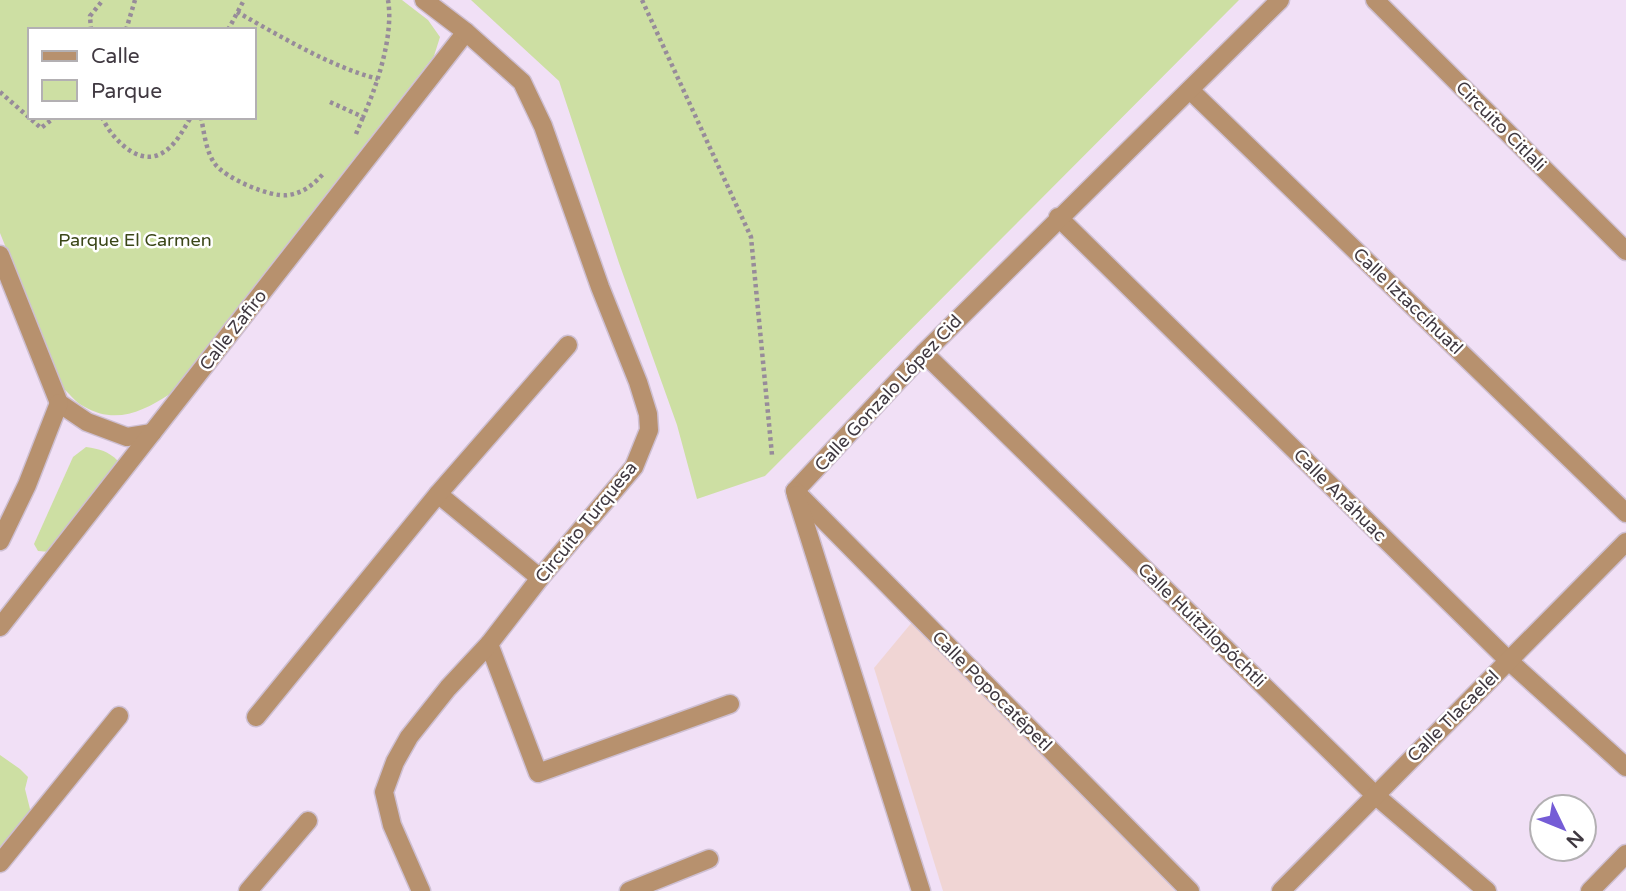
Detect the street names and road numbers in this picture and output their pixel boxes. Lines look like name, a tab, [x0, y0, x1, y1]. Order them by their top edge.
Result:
street label: Circuito Citlali	[1451, 76, 1551, 176]
street label: Calle Iztaccíhuatl	[1348, 243, 1468, 359]
street label: Calle Zafiro	[195, 285, 272, 375]
street label: Calle Gonzalo López Cid	[810, 310, 966, 476]
street label: Calle Anáhuac	[1289, 444, 1391, 546]
street label: Circuito Turquesa	[530, 457, 642, 587]
street label: Calle Huitzilopóchtli	[1133, 558, 1271, 692]
street label: Calle Popocatépetl	[927, 626, 1057, 756]
street label: Calle Tlacaelel	[1402, 665, 1504, 767]

